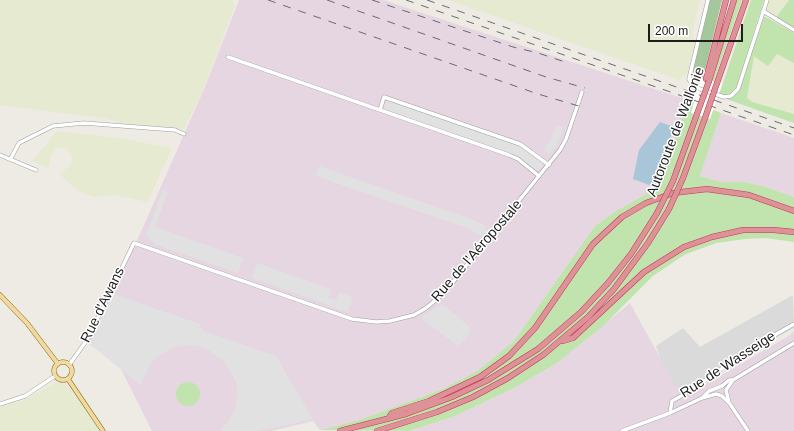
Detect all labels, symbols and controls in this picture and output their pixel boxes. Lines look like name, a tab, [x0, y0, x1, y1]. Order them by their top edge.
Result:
scale bar	[650, 16, 745, 42]
text: 200 m	[655, 24, 688, 38]
street label: Autoroute de Wallonie	[644, 65, 708, 199]
street label: Rue de l'Aéropostale	[428, 197, 526, 305]
street label: Rue d'Awans	[78, 265, 128, 345]
street label: Rue de Wasseige	[677, 328, 779, 402]

